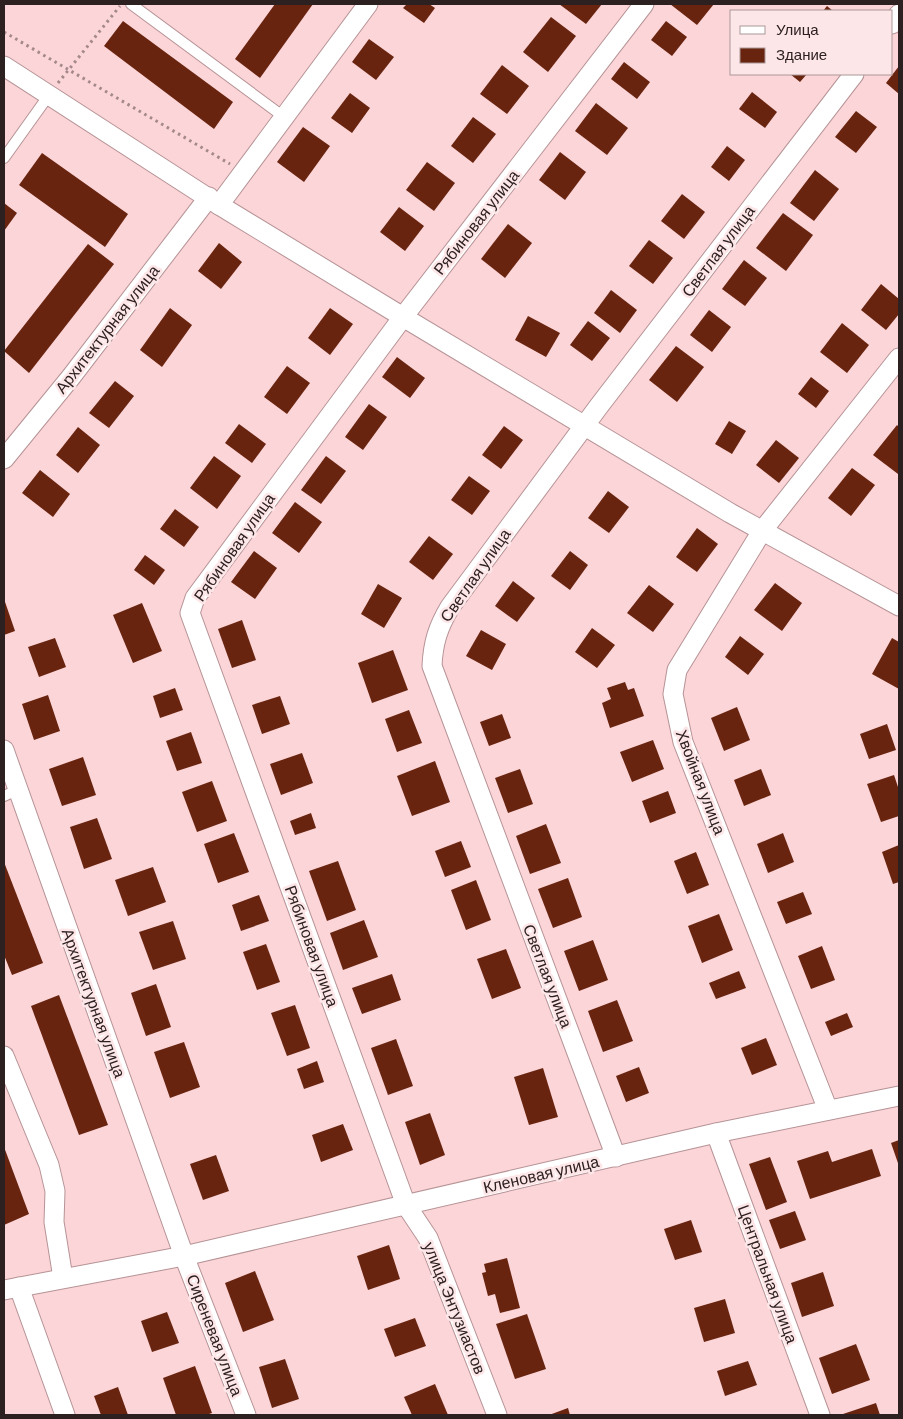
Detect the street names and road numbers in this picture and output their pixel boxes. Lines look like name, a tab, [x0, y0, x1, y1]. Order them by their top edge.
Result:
street label: Рябиновая улица	[429, 165, 522, 278]
street label: Светлая улица	[677, 201, 758, 300]
street label: Архитектурная улица	[51, 261, 163, 397]
street label: Рябиновая улица	[189, 489, 278, 604]
street label: Светлая улица	[435, 524, 514, 625]
street label: Хвойная улица	[673, 727, 730, 837]
street label: Рябиновая улица	[282, 883, 343, 1009]
street label: Светлая улица	[520, 921, 577, 1030]
street label: Архитектурная улица	[59, 926, 130, 1080]
street label: Кленовая улица	[481, 1151, 601, 1196]
street label: Центральная улица	[735, 1202, 802, 1346]
street label: улица Энтузиастов	[420, 1239, 491, 1377]
street label: Сиреневая улица	[183, 1271, 248, 1399]

